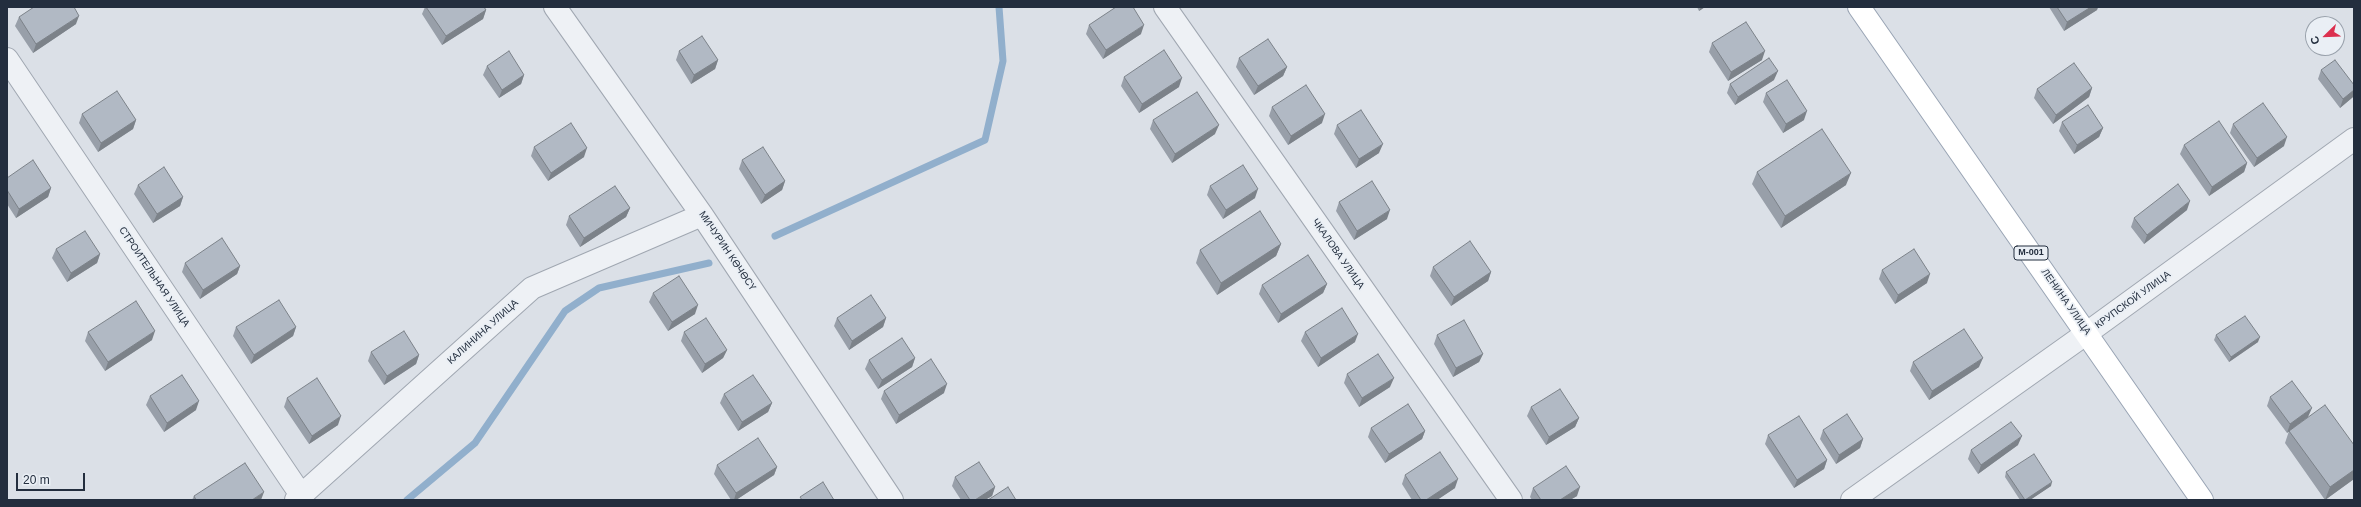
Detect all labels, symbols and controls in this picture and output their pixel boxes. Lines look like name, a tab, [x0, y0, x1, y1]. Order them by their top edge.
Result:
north arrow	[2305, 16, 2345, 56]
text: С	[2308, 34, 2322, 46]
street label: МИЧУРИН КӨЧӨСҮ	[696, 209, 758, 293]
street label: ЧКАЛОВА УЛИЦА	[1309, 216, 1367, 292]
street label: СТРОИТЕЛЬНАЯ УЛИЦА	[116, 225, 192, 329]
road number: М-001	[2014, 246, 2048, 260]
street label: ЛЕНИНА УЛИЦА	[2039, 267, 2093, 337]
street label: КРУПСКОЙ УЛИЦА	[2093, 269, 2173, 331]
street label: КАЛИНИНА УЛИЦА	[445, 297, 521, 367]
scale bar	[18, 465, 87, 491]
text: 20 m	[23, 473, 50, 487]

